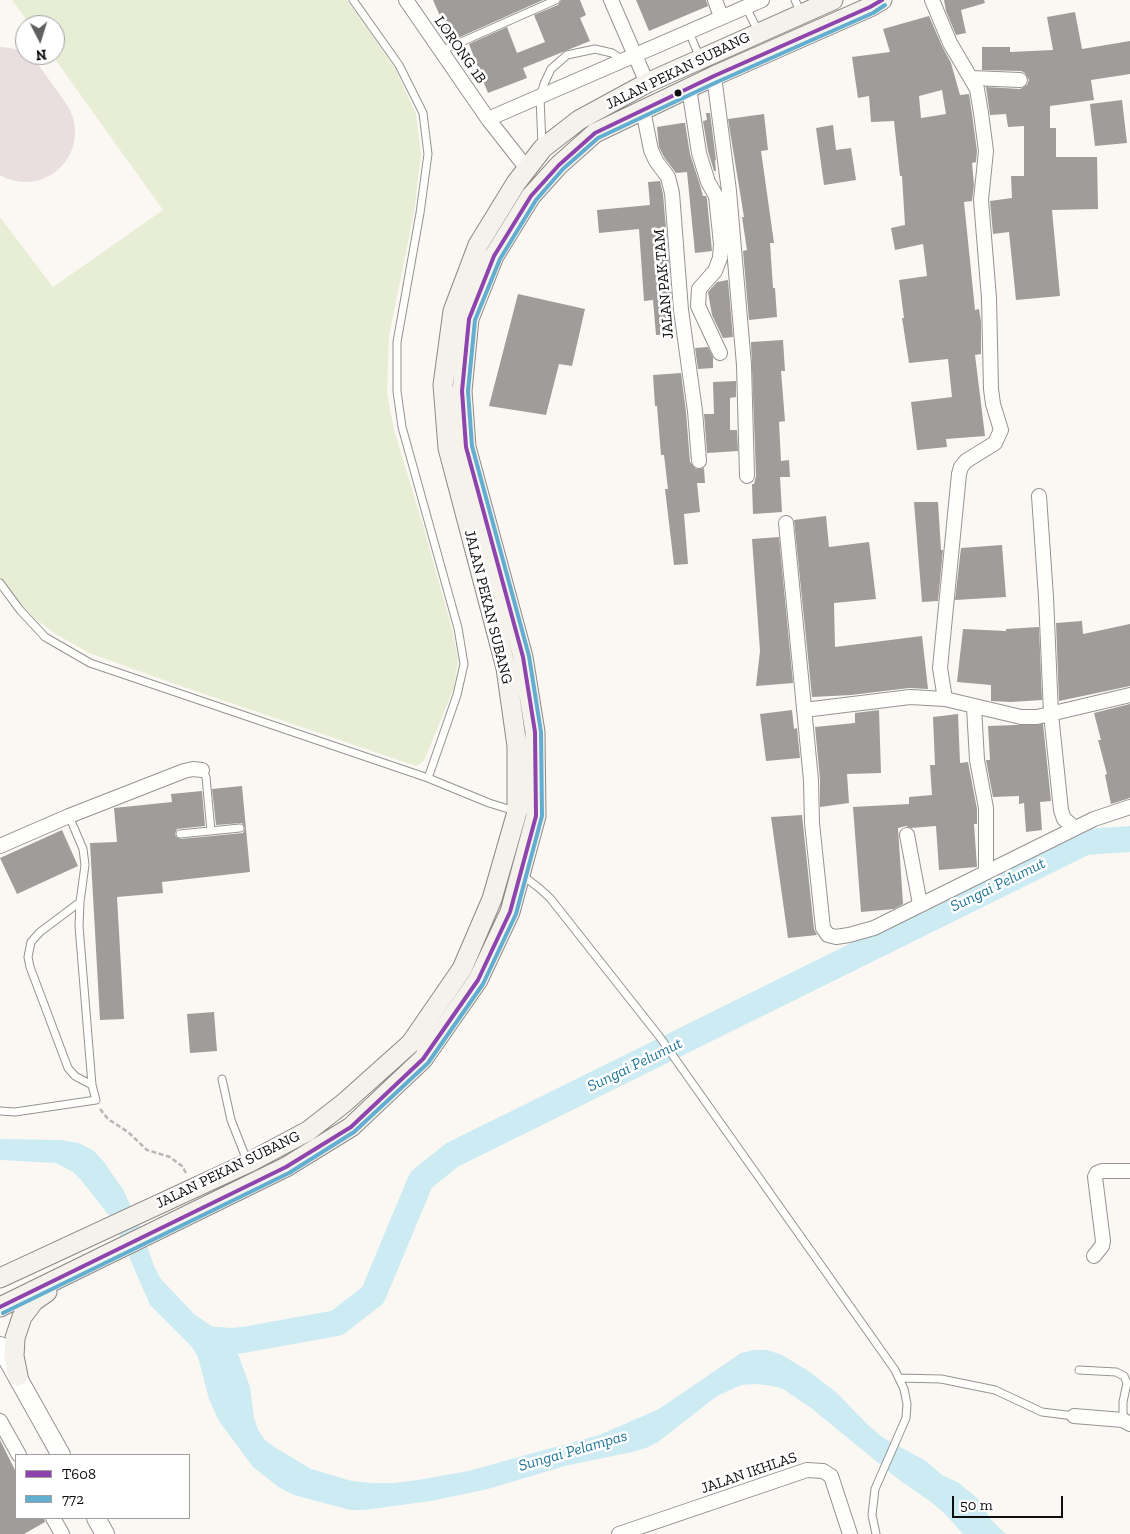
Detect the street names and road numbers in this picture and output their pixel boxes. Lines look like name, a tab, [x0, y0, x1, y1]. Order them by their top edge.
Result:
street label: LORONG 1B	[430, 13, 490, 87]
street label: JALAN PEKAN SUBANG	[603, 28, 753, 114]
street label: JALAN PAK TAM	[650, 228, 678, 340]
street label: JALAN PEKAN SUBANG	[460, 528, 516, 686]
street label: JALAN PEKAN SUBANG	[153, 1127, 303, 1213]
street label: JALAN IKHLAS	[699, 1448, 799, 1498]

